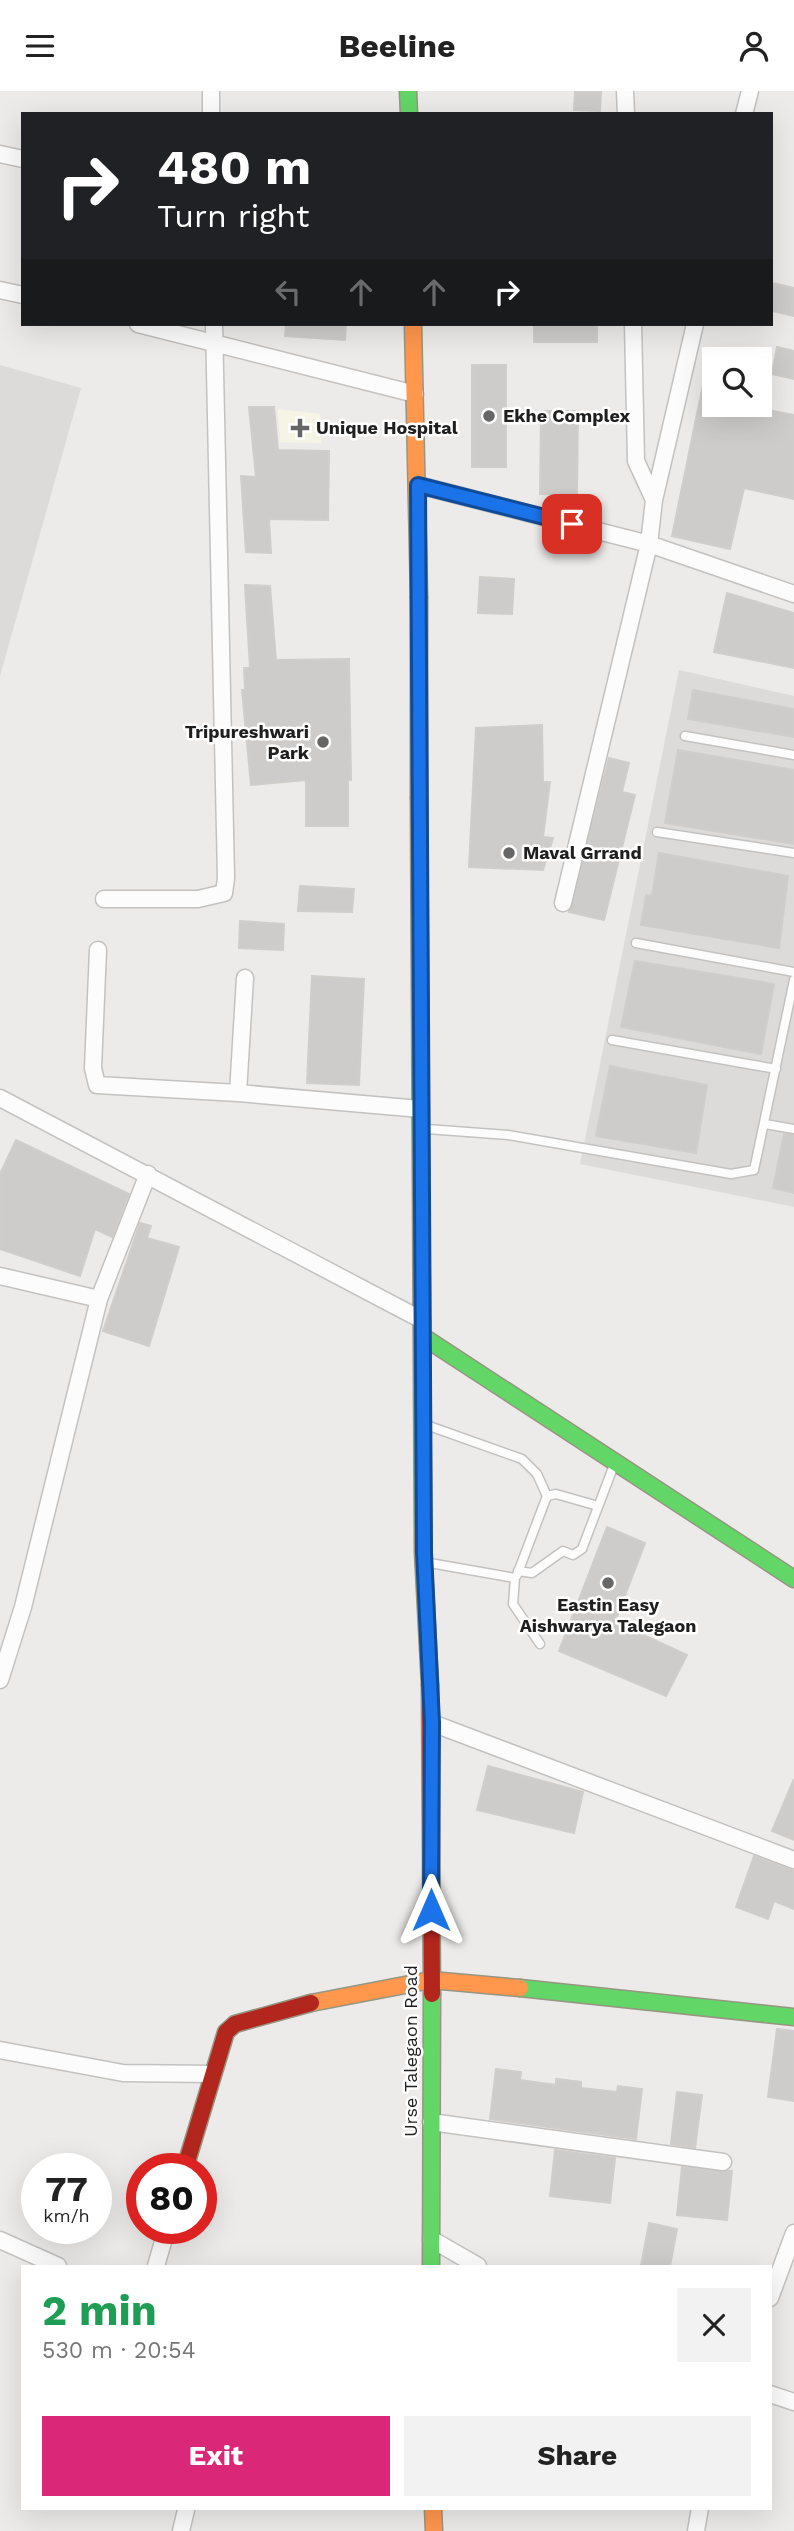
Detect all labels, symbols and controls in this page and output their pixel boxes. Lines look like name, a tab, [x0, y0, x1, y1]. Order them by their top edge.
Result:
icon: menu	[21, 27, 59, 65]
text: Beeline	[338, 27, 456, 65]
icon: person	[735, 27, 773, 65]
text: 480 m	[157, 138, 311, 196]
icon: right	[42, 140, 133, 231]
text: Turn right	[157, 197, 309, 235]
icon: left	[269, 273, 307, 311]
icon: ahead	[342, 273, 380, 311]
icon: ahead	[415, 273, 453, 311]
icon: right	[488, 273, 526, 311]
map controls	[702, 347, 772, 417]
button: search	[702, 347, 772, 417]
place label: Ekhe Complex	[503, 405, 630, 426]
marker: Ekhe Complex	[481, 408, 497, 424]
place label: Unique Hospital	[316, 417, 458, 438]
marker: Unique Hospital	[290, 418, 310, 438]
pin	[542, 494, 602, 554]
icon: arrive	[553, 505, 591, 543]
place label: Tripureshwari Park	[185, 721, 310, 763]
marker: Tripureshwari Park	[315, 734, 331, 750]
place label: Maval Grrand	[523, 842, 642, 863]
marker: Maval Grrand	[501, 845, 517, 861]
marker: Eastin Easy Aishwarya Talegaon	[600, 1575, 616, 1591]
place label: Eastin Easy Aishwarya Talegaon	[520, 1594, 696, 1636]
position arrow	[394, 1873, 468, 1947]
street label: Urse Talegaon Road	[400, 1965, 421, 2137]
speed limit sign: 80	[126, 2153, 217, 2244]
text: 77	[45, 2168, 88, 2210]
text: km/h	[43, 2205, 90, 2226]
text: 2 min	[42, 2286, 157, 2335]
button: close	[677, 2288, 751, 2362]
text: 530 m · 20:54	[42, 2337, 196, 2364]
button: Exit	[42, 2416, 390, 2496]
button: Share	[404, 2416, 751, 2496]

